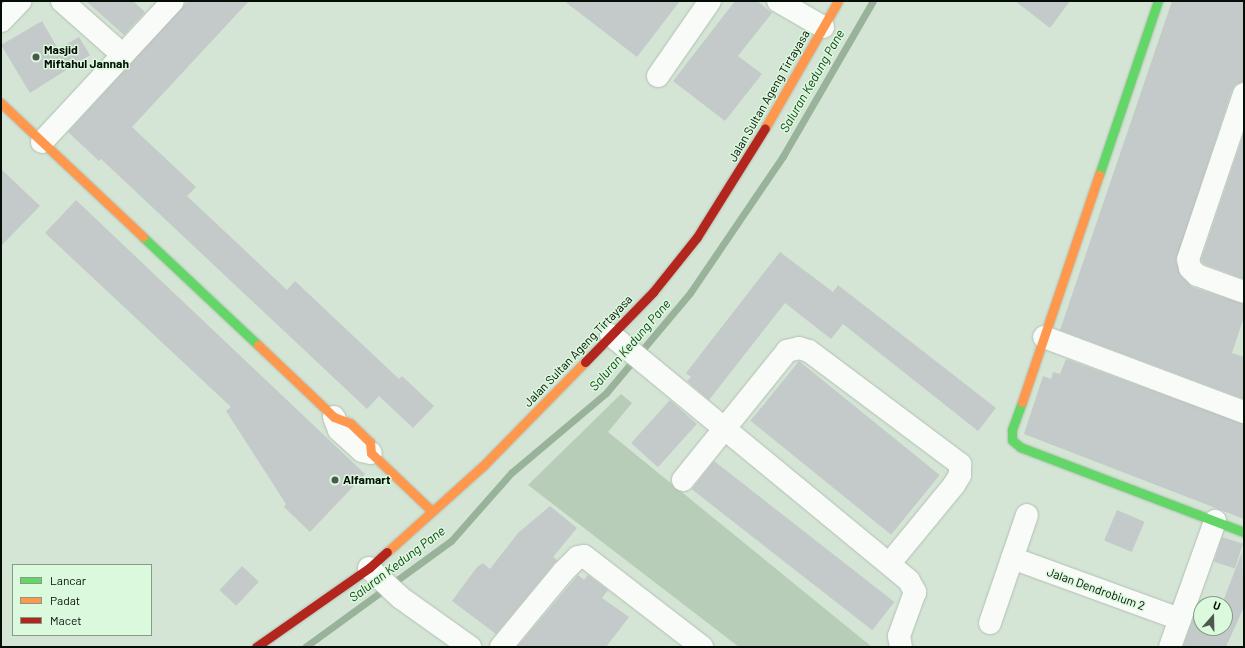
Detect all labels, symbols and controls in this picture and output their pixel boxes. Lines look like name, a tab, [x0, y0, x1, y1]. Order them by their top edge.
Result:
water label: Saluran Kedung Pane	[776, 27, 848, 135]
street label: Jalan Sultan Ageng Tirtayasa	[725, 28, 813, 164]
place label: Masjid Miftahul Jannah	[44, 43, 129, 71]
marker: Masjid Miftahul Jannah	[31, 52, 41, 62]
street label: Jalan Sultan Ageng Tirtayasa	[521, 292, 635, 410]
water label: Saluran Kedung Pane	[586, 296, 674, 394]
place label: Alfamart	[343, 473, 390, 487]
marker: Alfamart	[330, 475, 340, 485]
water label: Saluran Kedung Pane	[346, 523, 448, 605]
legend	[12, 564, 152, 636]
street label: Jalan Dendrobium 2	[1045, 565, 1147, 613]
text: Lancar	[50, 573, 86, 587]
text: Padat	[50, 593, 80, 607]
north arrow	[1193, 596, 1233, 636]
text: U	[1211, 598, 1222, 612]
text: Macet	[50, 613, 82, 627]

